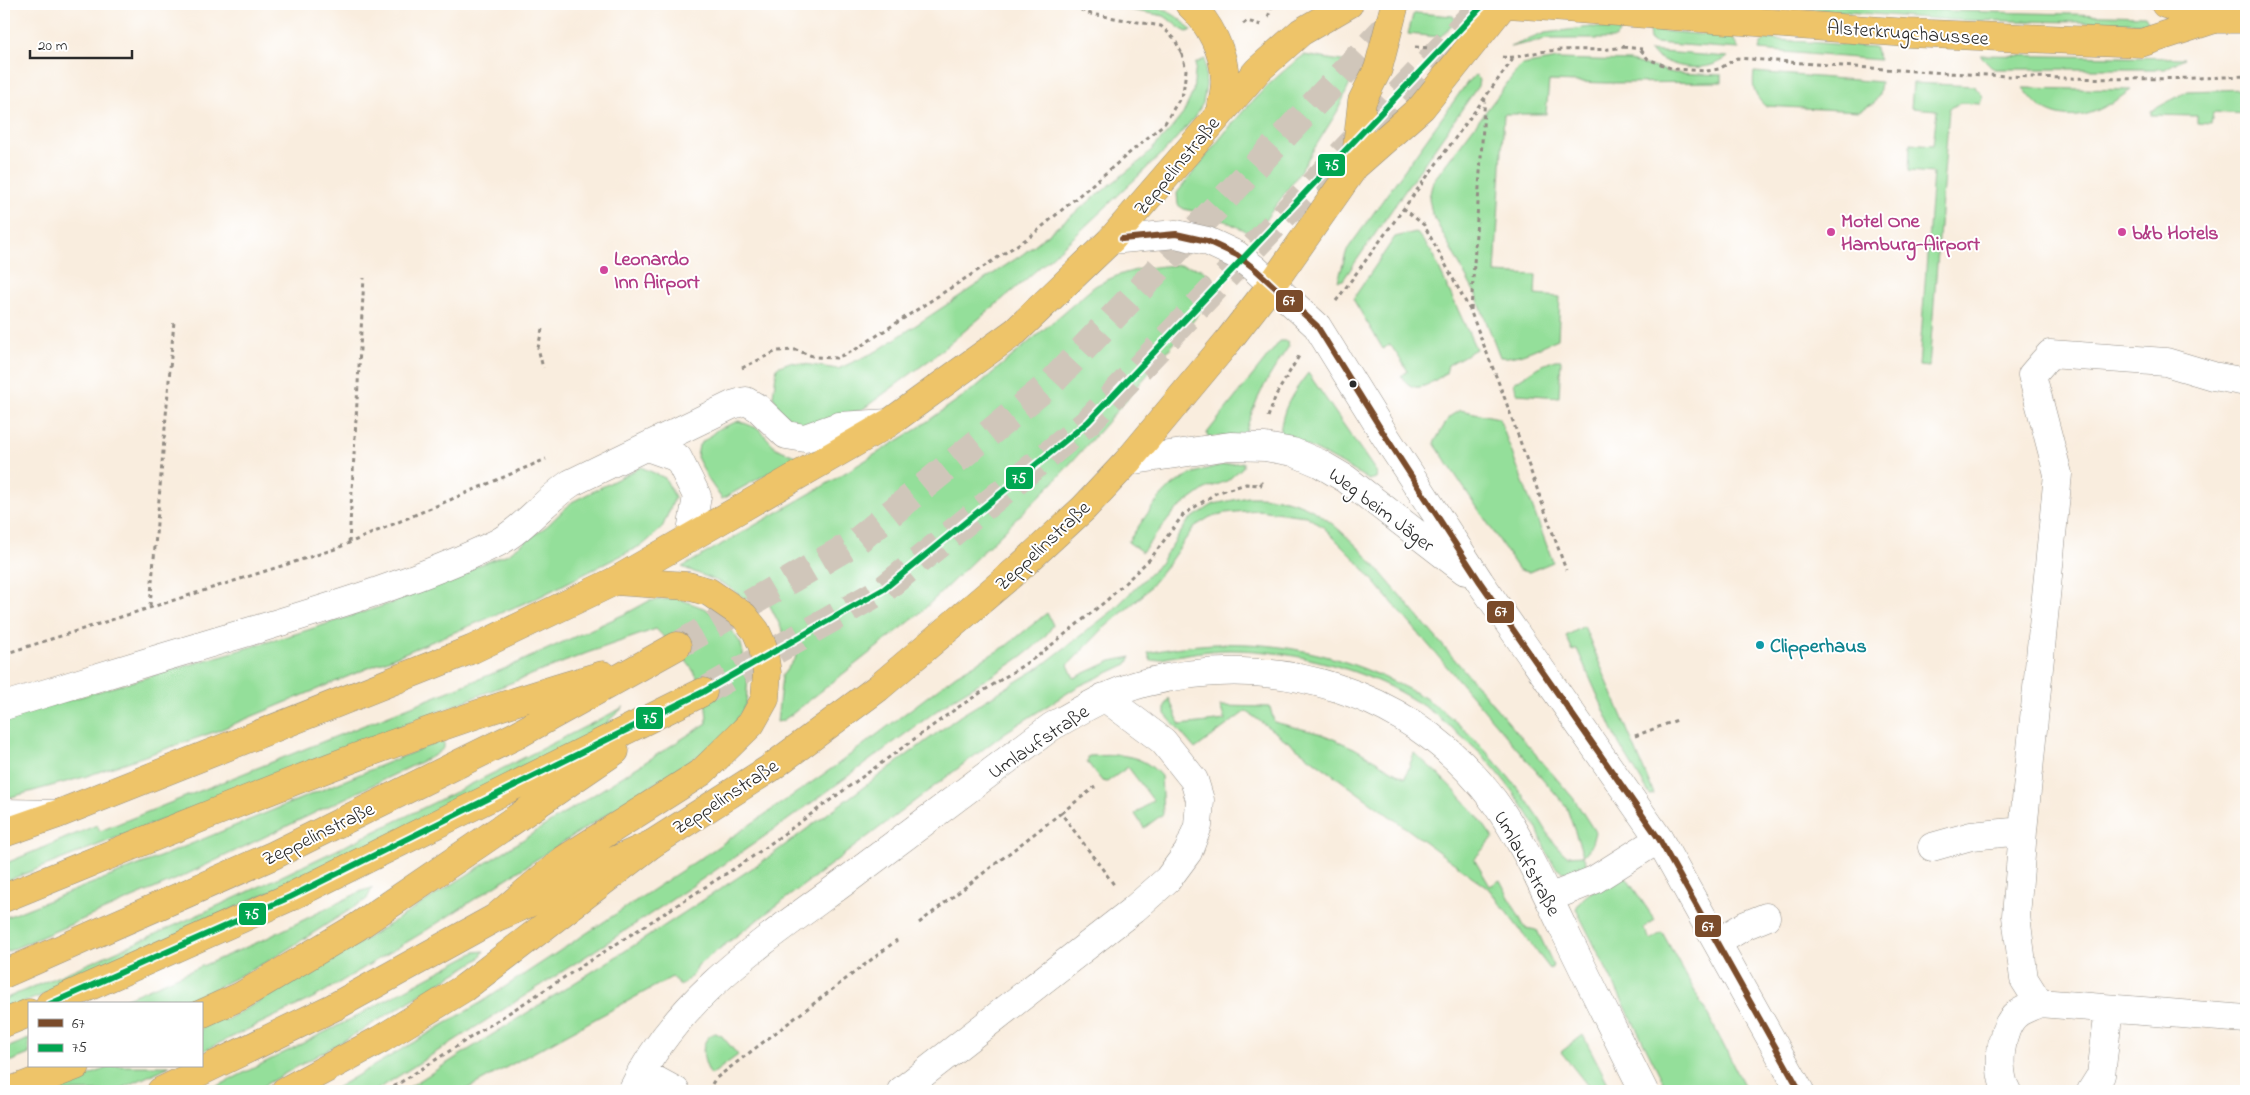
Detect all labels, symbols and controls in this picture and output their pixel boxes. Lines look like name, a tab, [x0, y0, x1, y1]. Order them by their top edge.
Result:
street label: Alsterkrugchaussee	[1826, 14, 1990, 56]
scale bar	[30, 28, 132, 60]
text: 20 m	[38, 35, 68, 57]
street label: Zeppelinstraße	[1128, 111, 1228, 222]
line badge: 75	[1317, 153, 1346, 177]
text: 75	[1325, 156, 1339, 177]
place label: Motel One Hamburg-Airport	[1841, 208, 1980, 261]
place label: b&b Hotels	[2132, 220, 2219, 249]
marker: Motel One Hamburg-Airport	[1825, 226, 1837, 238]
marker: b&b Hotels	[2116, 226, 2128, 238]
place label: Leonardo Inn Airport	[614, 246, 700, 298]
marker: Leonardo Inn Airport	[598, 264, 610, 276]
line badge: 67	[1275, 289, 1304, 313]
text: 67	[1282, 291, 1295, 312]
unlabelled marker	[1348, 379, 1358, 389]
street label: Weg beim Jäger	[1321, 461, 1440, 562]
line badge: 75	[1005, 466, 1034, 490]
text: 75	[1012, 469, 1026, 490]
street label: Zeppelinstraße	[990, 495, 1098, 599]
line badge: 67	[1486, 600, 1515, 624]
text: 67	[1494, 602, 1507, 623]
place label: Clipperhaus	[1770, 633, 1867, 662]
marker: Clipperhaus	[1754, 639, 1766, 651]
street label: Umlaufstraße	[983, 699, 1096, 788]
line badge: 75	[635, 706, 664, 730]
text: 75	[643, 709, 657, 730]
street label: Zeppelinstraße	[668, 753, 785, 843]
street label: Zeppelinstraße	[258, 796, 380, 875]
street label: Umlaufstraße	[1485, 806, 1567, 922]
line badge: 75	[238, 902, 267, 926]
text: 75	[245, 905, 259, 926]
line badge: 67	[1694, 914, 1722, 938]
text: 67	[1701, 917, 1714, 938]
legend	[28, 1002, 202, 1068]
text: 67	[72, 1013, 85, 1035]
text: 75	[72, 1037, 87, 1059]

